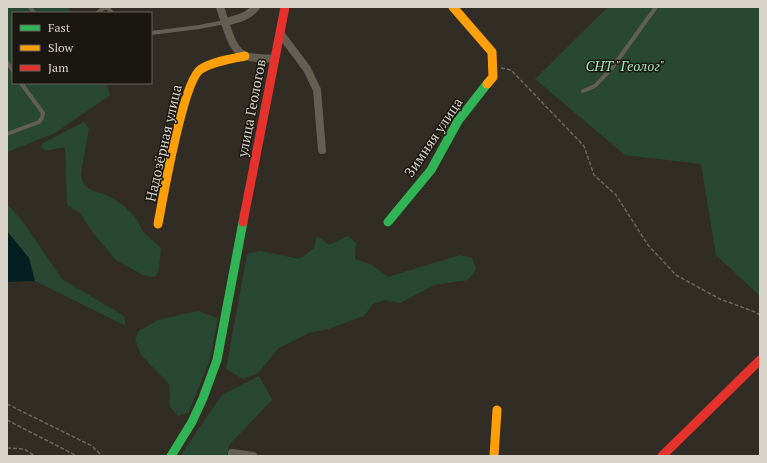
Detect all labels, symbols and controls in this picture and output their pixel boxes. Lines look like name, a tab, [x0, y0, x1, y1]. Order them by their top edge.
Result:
legend	[12, 12, 152, 84]
text: Fast	[48, 20, 71, 35]
text: Slow	[48, 40, 74, 55]
park label: СНТ "Геолог"	[585, 56, 665, 75]
street label: улица Геологов	[232, 57, 270, 160]
text: Jam	[48, 60, 69, 75]
street label: Надозёрная улица	[140, 83, 186, 203]
street label: Зимняя улица	[399, 94, 467, 180]

